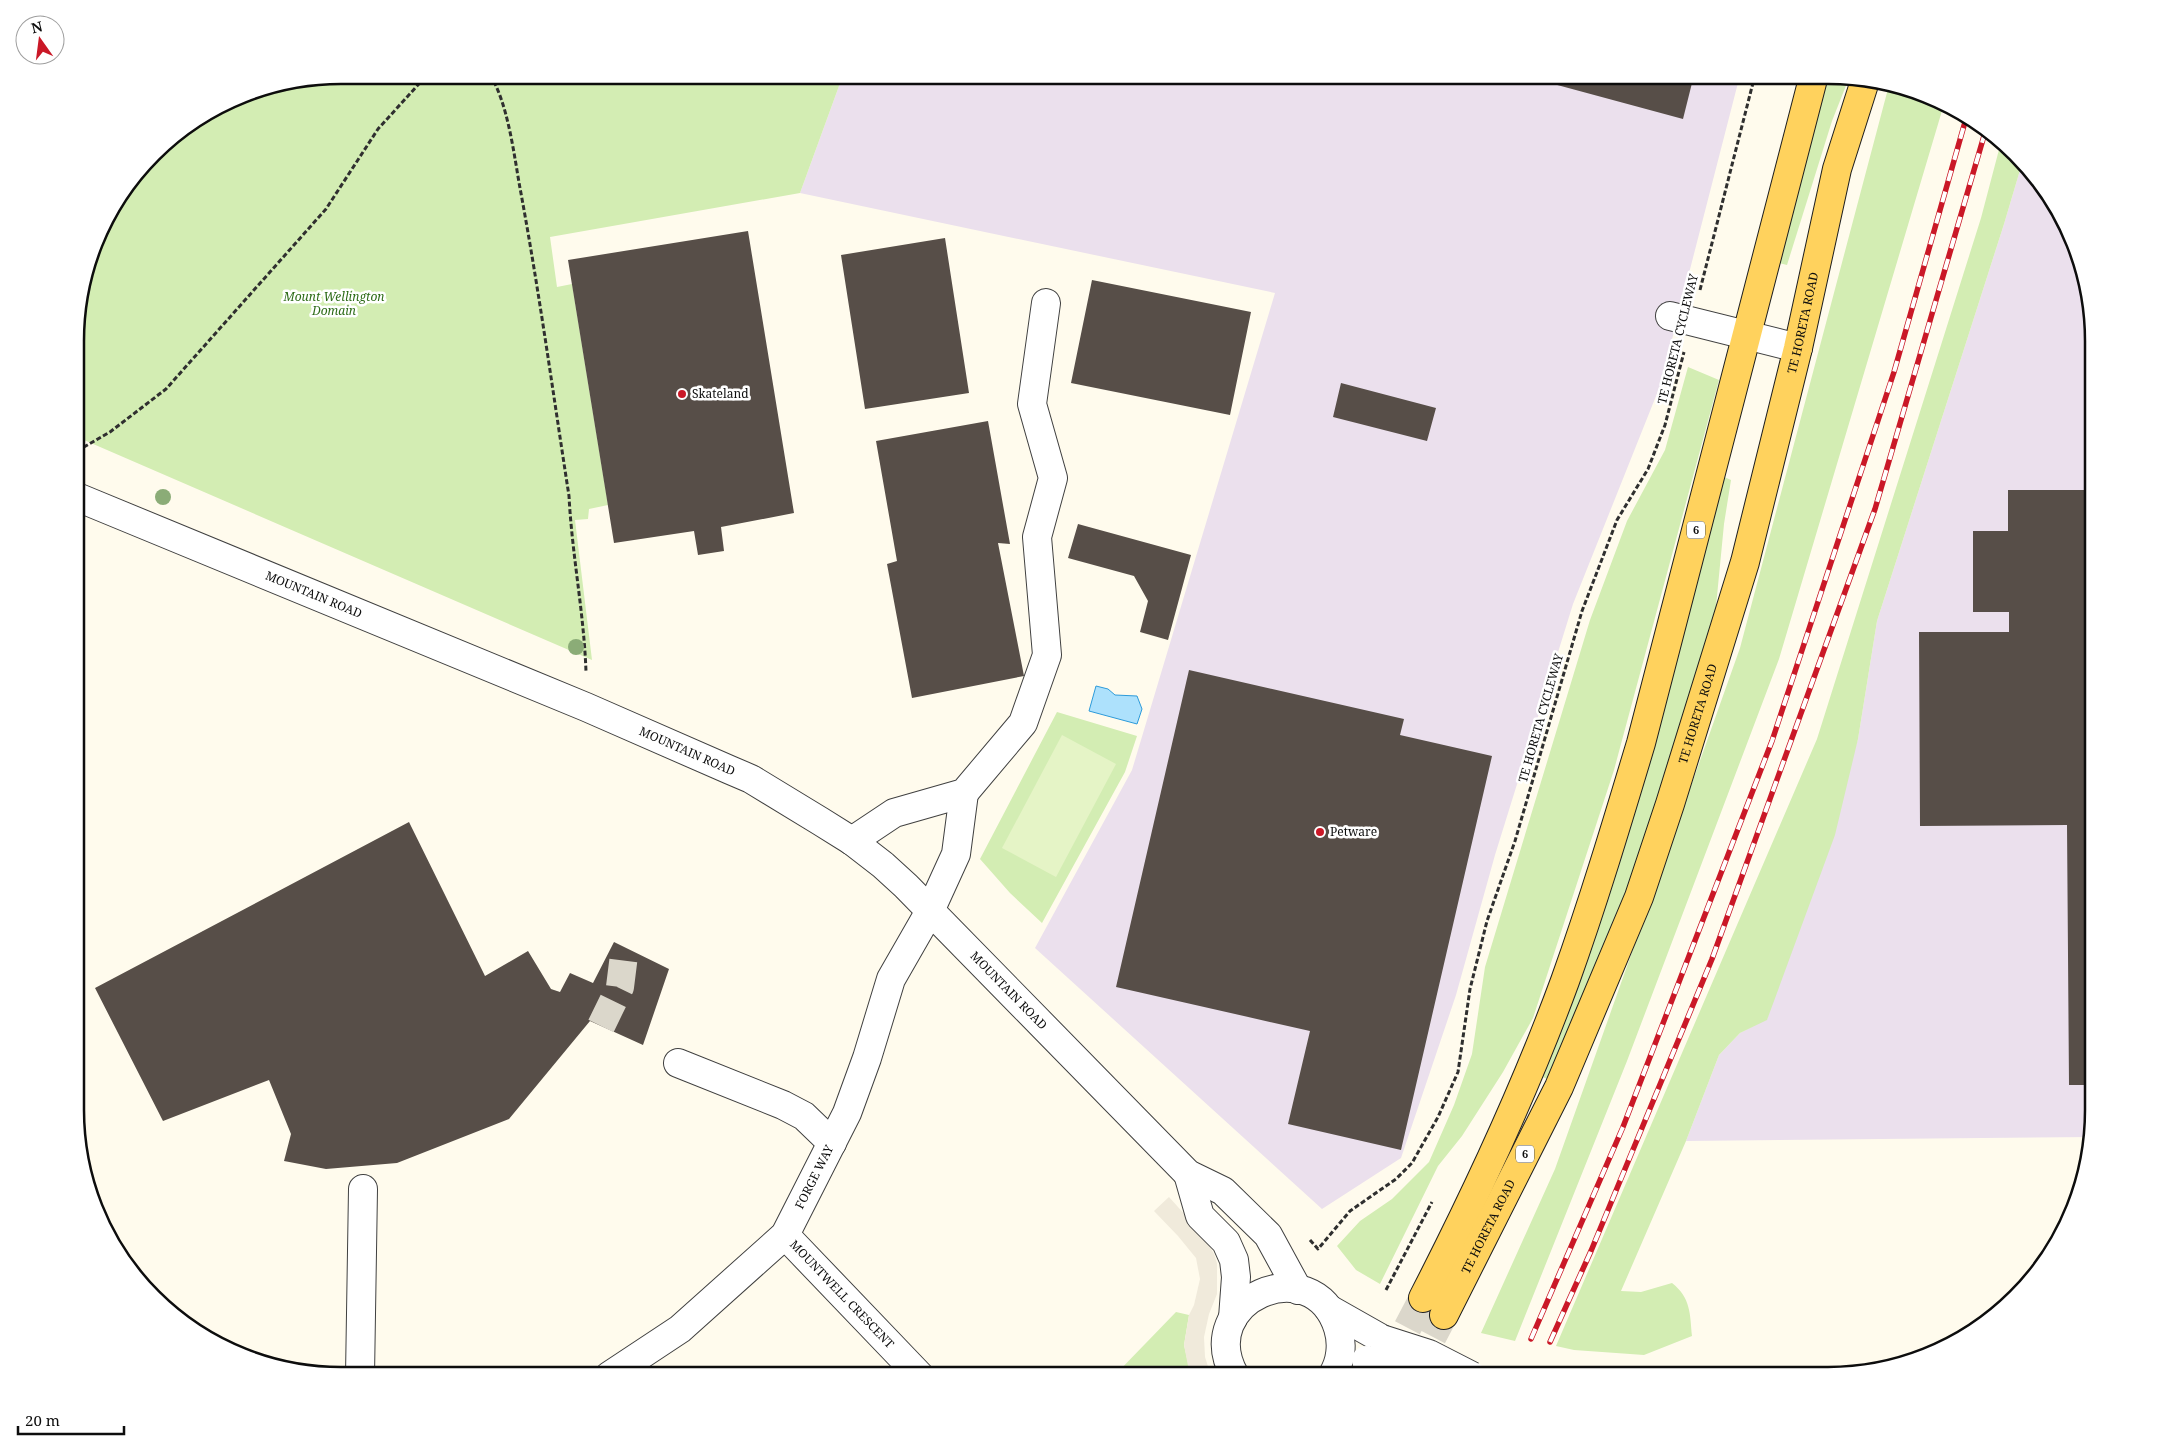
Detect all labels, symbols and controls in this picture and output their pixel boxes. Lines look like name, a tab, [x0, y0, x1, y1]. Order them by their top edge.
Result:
north arrow	[15, 15, 65, 65]
text: N	[29, 16, 44, 37]
street label: TE HORETA ROAD	[1783, 270, 1822, 375]
street label: TE HORETA CYCLEWAY	[1653, 272, 1702, 406]
park label: Mount Wellington Domain	[282, 288, 385, 319]
place label: Skateland	[692, 385, 749, 402]
marker: Skateland	[676, 388, 688, 400]
road number: 6	[1687, 522, 1705, 538]
street label: MOUNTAIN ROAD	[263, 567, 365, 622]
street label: TE HORETA CYCLEWAY	[1514, 651, 1567, 784]
street label: TE HORETA ROAD	[1674, 661, 1721, 766]
street label: MOUNTAIN ROAD	[637, 722, 738, 779]
place label: Petware	[1330, 823, 1377, 840]
marker: Petware	[1314, 826, 1326, 838]
street label: MOUNTAIN ROAD	[967, 947, 1051, 1033]
street label: FORGE WAY	[791, 1142, 838, 1212]
road number: 6	[1516, 1146, 1534, 1162]
street label: TE HORETA ROAD	[1457, 1176, 1519, 1276]
street label: MOUNTWELL CRESCENT	[786, 1236, 898, 1352]
scale bar	[18, 1404, 124, 1436]
text: 20 m	[25, 1410, 60, 1430]

